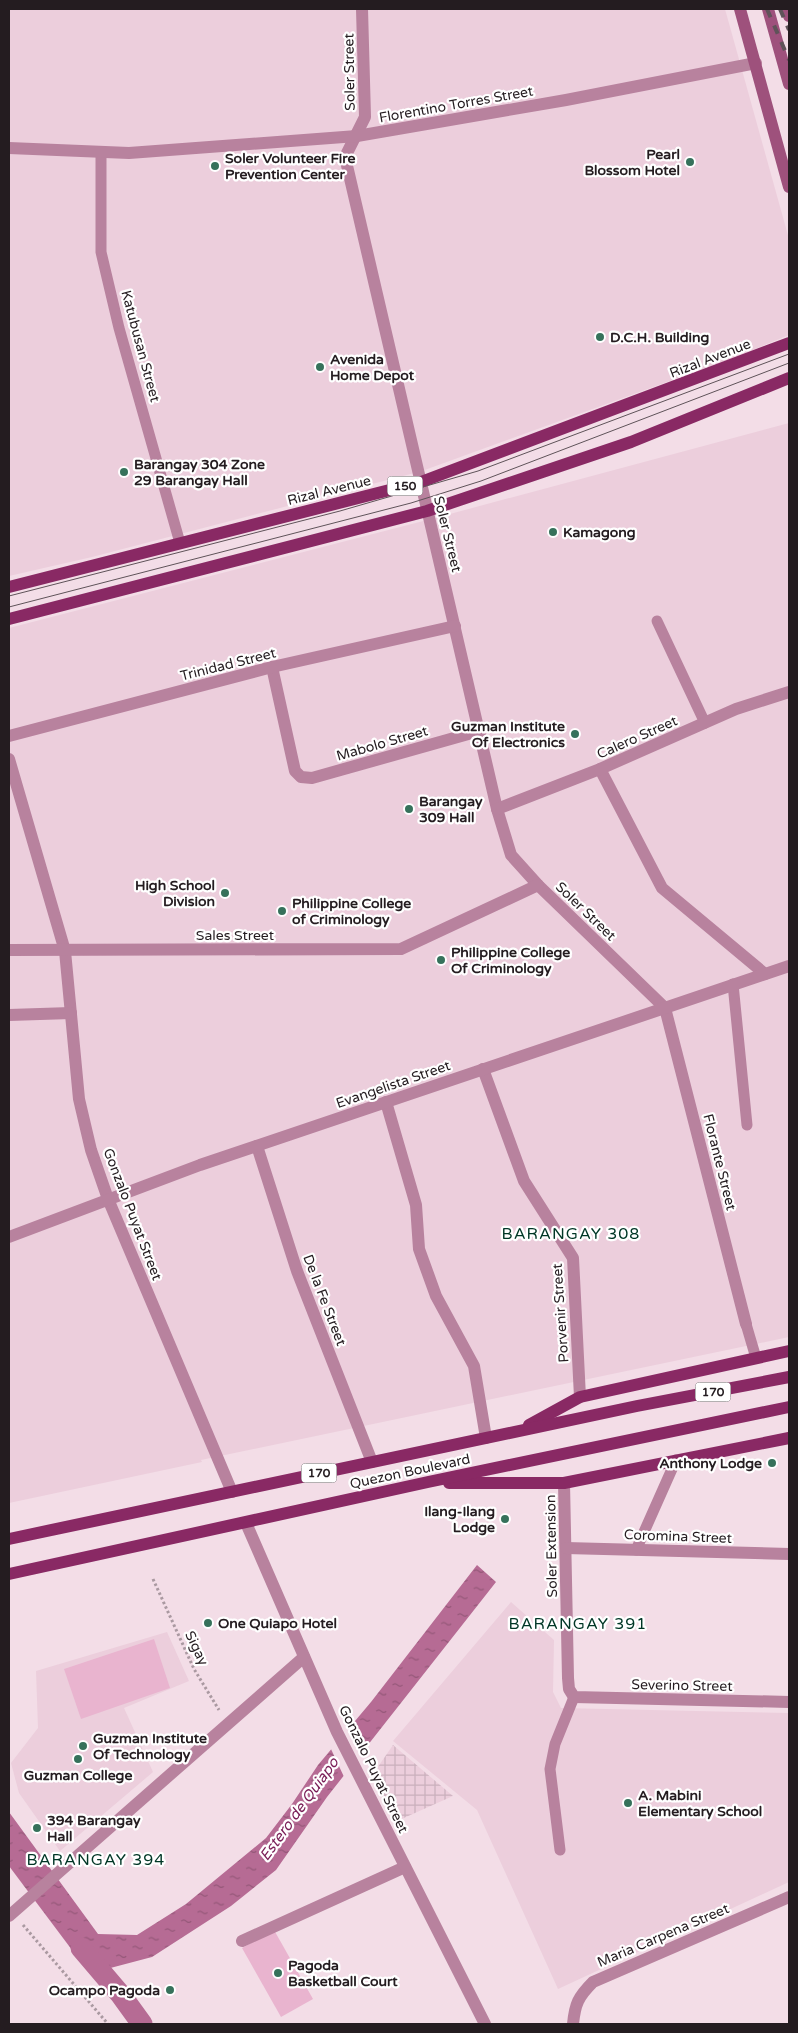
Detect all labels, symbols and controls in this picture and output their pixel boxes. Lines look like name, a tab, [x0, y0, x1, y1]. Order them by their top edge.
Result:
street label: Soler Street	[340, 32, 359, 111]
street label: Florentino Torres Street	[378, 82, 535, 126]
place label: Pearl Blossom Hotel	[584, 146, 680, 179]
place label: Soler Volunteer Fire Prevention Center	[225, 150, 355, 183]
marker: Pearl Blossom Hotel	[684, 156, 696, 168]
marker: Soler Volunteer Fire Prevention Center	[209, 160, 221, 172]
street label: Katubusan Street	[117, 288, 164, 405]
place label: D.C.H. Building	[610, 329, 710, 346]
marker: D.C.H. Building	[594, 331, 606, 343]
street label: Rizal Avenue	[667, 335, 753, 382]
place label: Avenida Home Depot	[330, 351, 415, 384]
marker: Avenida Home Depot	[314, 361, 326, 373]
place label: Barangay 304 Zone 29 Barangay Hall	[134, 456, 265, 489]
marker: Barangay 304 Zone 29 Barangay Hall	[118, 466, 130, 478]
street label: Rizal Avenue	[286, 472, 373, 509]
road number: 150	[388, 476, 422, 496]
street label: Soler Street	[430, 494, 465, 574]
place label: Kamagong	[563, 524, 636, 541]
marker: Kamagong	[547, 526, 559, 538]
street label: Trinidad Street	[179, 644, 278, 685]
street label: Calero Street	[594, 712, 681, 763]
place label: Guzman Institute Of Electronics	[451, 718, 565, 751]
street label: Mabolo Street	[334, 722, 430, 765]
marker: Guzman Institute Of Electronics	[569, 728, 581, 740]
place label: Barangay 309 Hall	[419, 793, 483, 826]
marker: Barangay 309 Hall	[403, 803, 415, 815]
place label: High School Division	[135, 877, 215, 910]
street label: Soler Street	[552, 878, 620, 945]
marker: High School Division	[219, 887, 231, 899]
place label: Philippine College of Criminology	[292, 895, 411, 928]
marker: Philippine College of Criminology	[276, 905, 288, 917]
street label: Sales Street	[196, 927, 275, 944]
place label: Philippine College Of Criminology	[451, 944, 570, 977]
marker: Philippine College Of Criminology	[435, 954, 447, 966]
street label: Evangelista Street	[334, 1057, 453, 1112]
street label: Florante Street	[699, 1112, 740, 1213]
street label: Gonzalo Puyat Street	[99, 1146, 166, 1283]
district label: BARANGAY 308	[502, 1224, 640, 1244]
street label: De la Fe Street	[299, 1252, 350, 1349]
street label: Porvenir Street	[549, 1262, 572, 1363]
road number: 170	[696, 1382, 730, 1401]
street label: Quezon Boulevard	[348, 1450, 472, 1493]
place label: Anthony Lodge	[659, 1455, 762, 1472]
marker: Anthony Lodge	[766, 1457, 778, 1469]
road number: 170	[302, 1464, 336, 1482]
street label: Soler Extension	[542, 1494, 561, 1598]
place label: Ilang-Ilang Lodge	[424, 1503, 495, 1536]
marker: Ilang-Ilang Lodge	[499, 1513, 511, 1525]
street label: Coromina Street	[624, 1526, 733, 1547]
district label: BARANGAY 391	[509, 1614, 647, 1634]
place label: One Quiapo Hotel	[218, 1615, 337, 1632]
marker: One Quiapo Hotel	[202, 1617, 214, 1629]
street label: Sigay	[181, 1628, 212, 1669]
street label: Severino Street	[631, 1676, 733, 1695]
street label: Gonzalo Puyat Street	[335, 1703, 412, 1836]
place label: Guzman Institute Of Technology	[93, 1730, 207, 1763]
marker: Guzman Institute Of Technology	[77, 1740, 89, 1752]
marker: Guzman College	[72, 1753, 84, 1765]
water label: Estero de Quiapo	[256, 1753, 343, 1864]
place label: Guzman College	[24, 1767, 132, 1784]
place label: A. Mabini Elementary School	[638, 1787, 762, 1820]
marker: A. Mabini Elementary School	[622, 1797, 634, 1809]
place label: 394 Barangay Hall	[47, 1812, 141, 1845]
marker: 394 Barangay Hall	[31, 1822, 43, 1834]
district label: BARANGAY 394	[27, 1850, 165, 1870]
street label: Maria Carpena Street	[595, 1900, 732, 1971]
place label: Pagoda Basketball Court	[288, 1957, 398, 1990]
marker: Pagoda Basketball Court	[272, 1967, 284, 1979]
place label: Ocampo Pagoda	[49, 1982, 160, 1999]
marker: Ocampo Pagoda	[164, 1984, 176, 1996]

